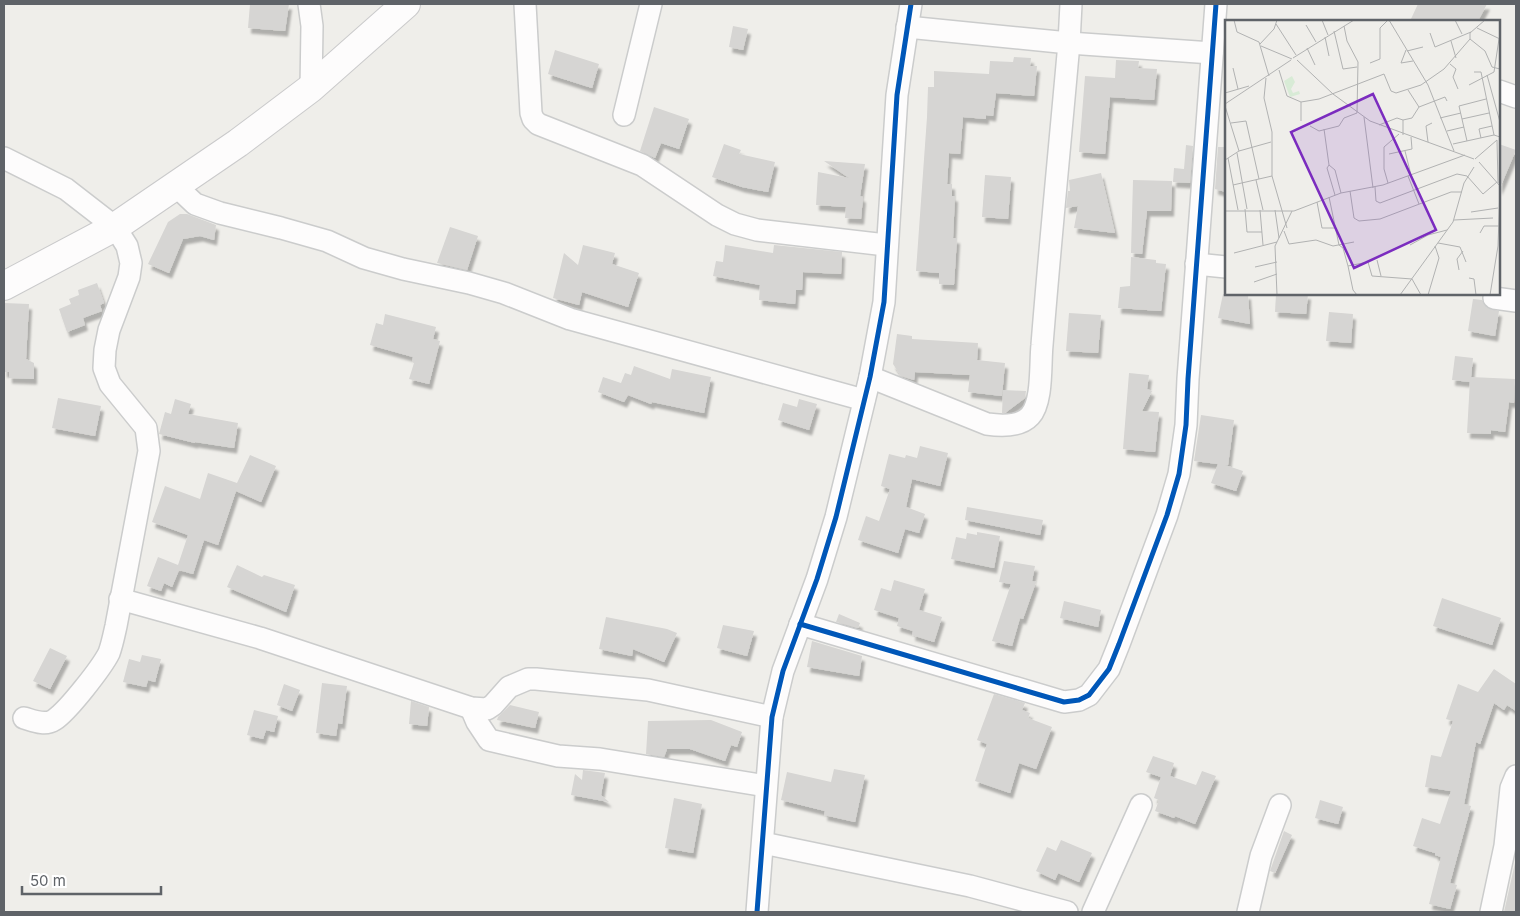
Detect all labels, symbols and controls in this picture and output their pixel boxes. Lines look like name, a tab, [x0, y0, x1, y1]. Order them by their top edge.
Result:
inset map	[1225, 20, 1500, 295]
scale bar	[22, 864, 161, 896]
text: 50 m	[30, 871, 66, 890]

